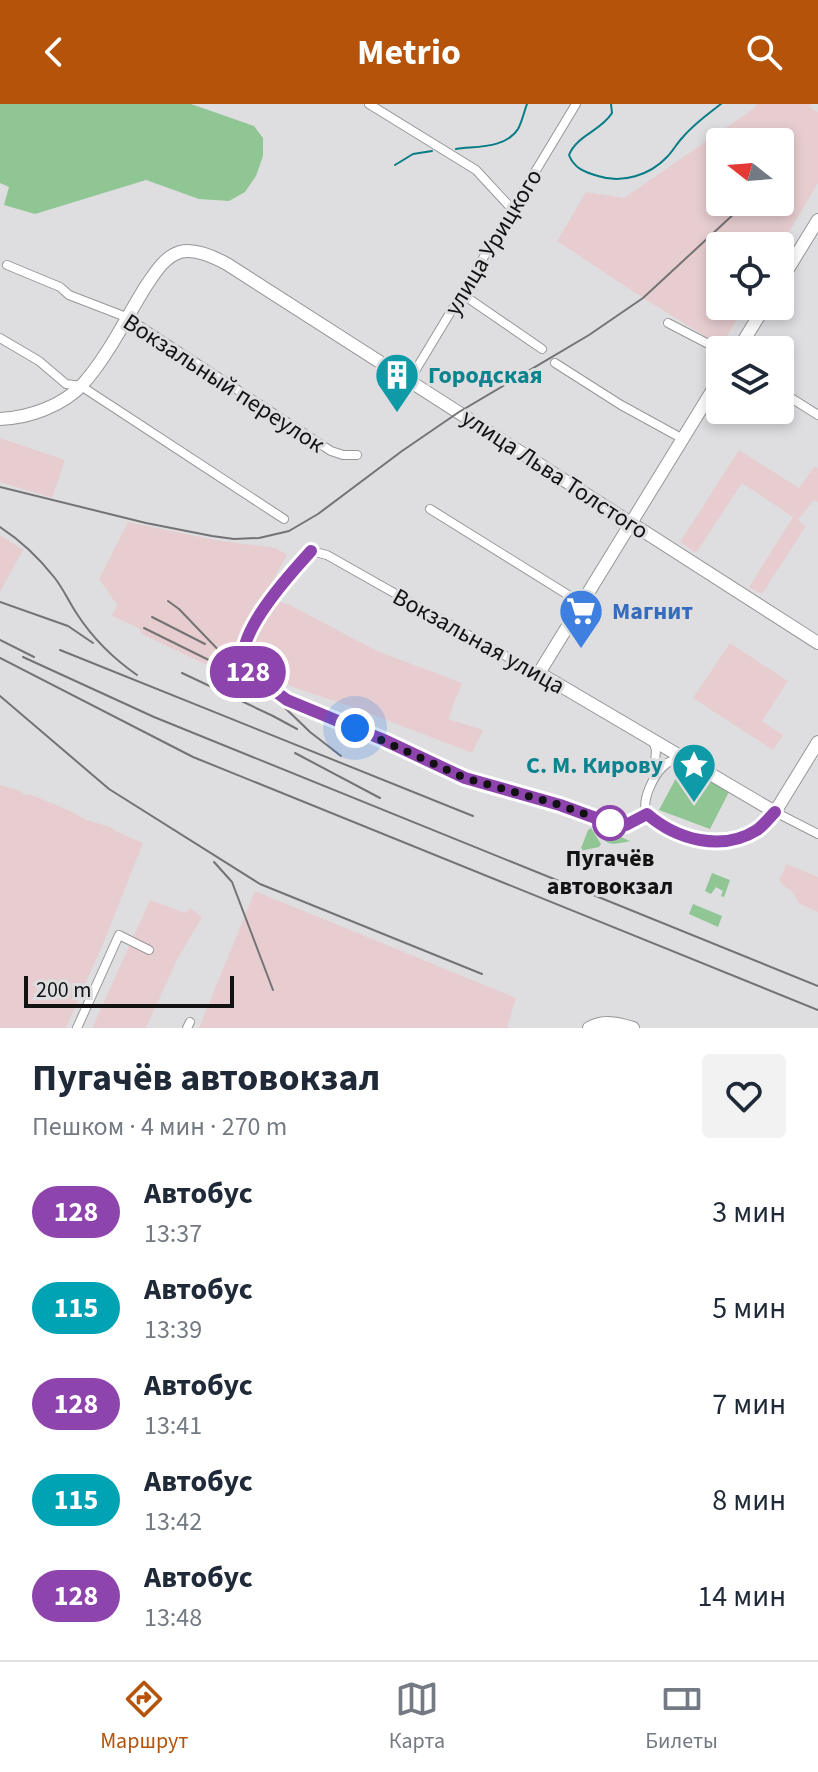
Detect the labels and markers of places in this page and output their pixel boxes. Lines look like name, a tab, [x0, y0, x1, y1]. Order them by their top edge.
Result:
building icon: Городская	[373, 351, 421, 414]
place label: Городская	[428, 358, 543, 393]
supermarket icon: Магнит	[557, 587, 605, 650]
place label: Магнит	[612, 594, 693, 629]
place icon: С. М. Кирову	[670, 741, 718, 804]
place label: С. М. Кирову	[526, 748, 663, 783]
marker: Пугачёв автовокзал	[593, 806, 627, 840]
place label: Пугачёв автовокзал	[547, 841, 673, 904]

